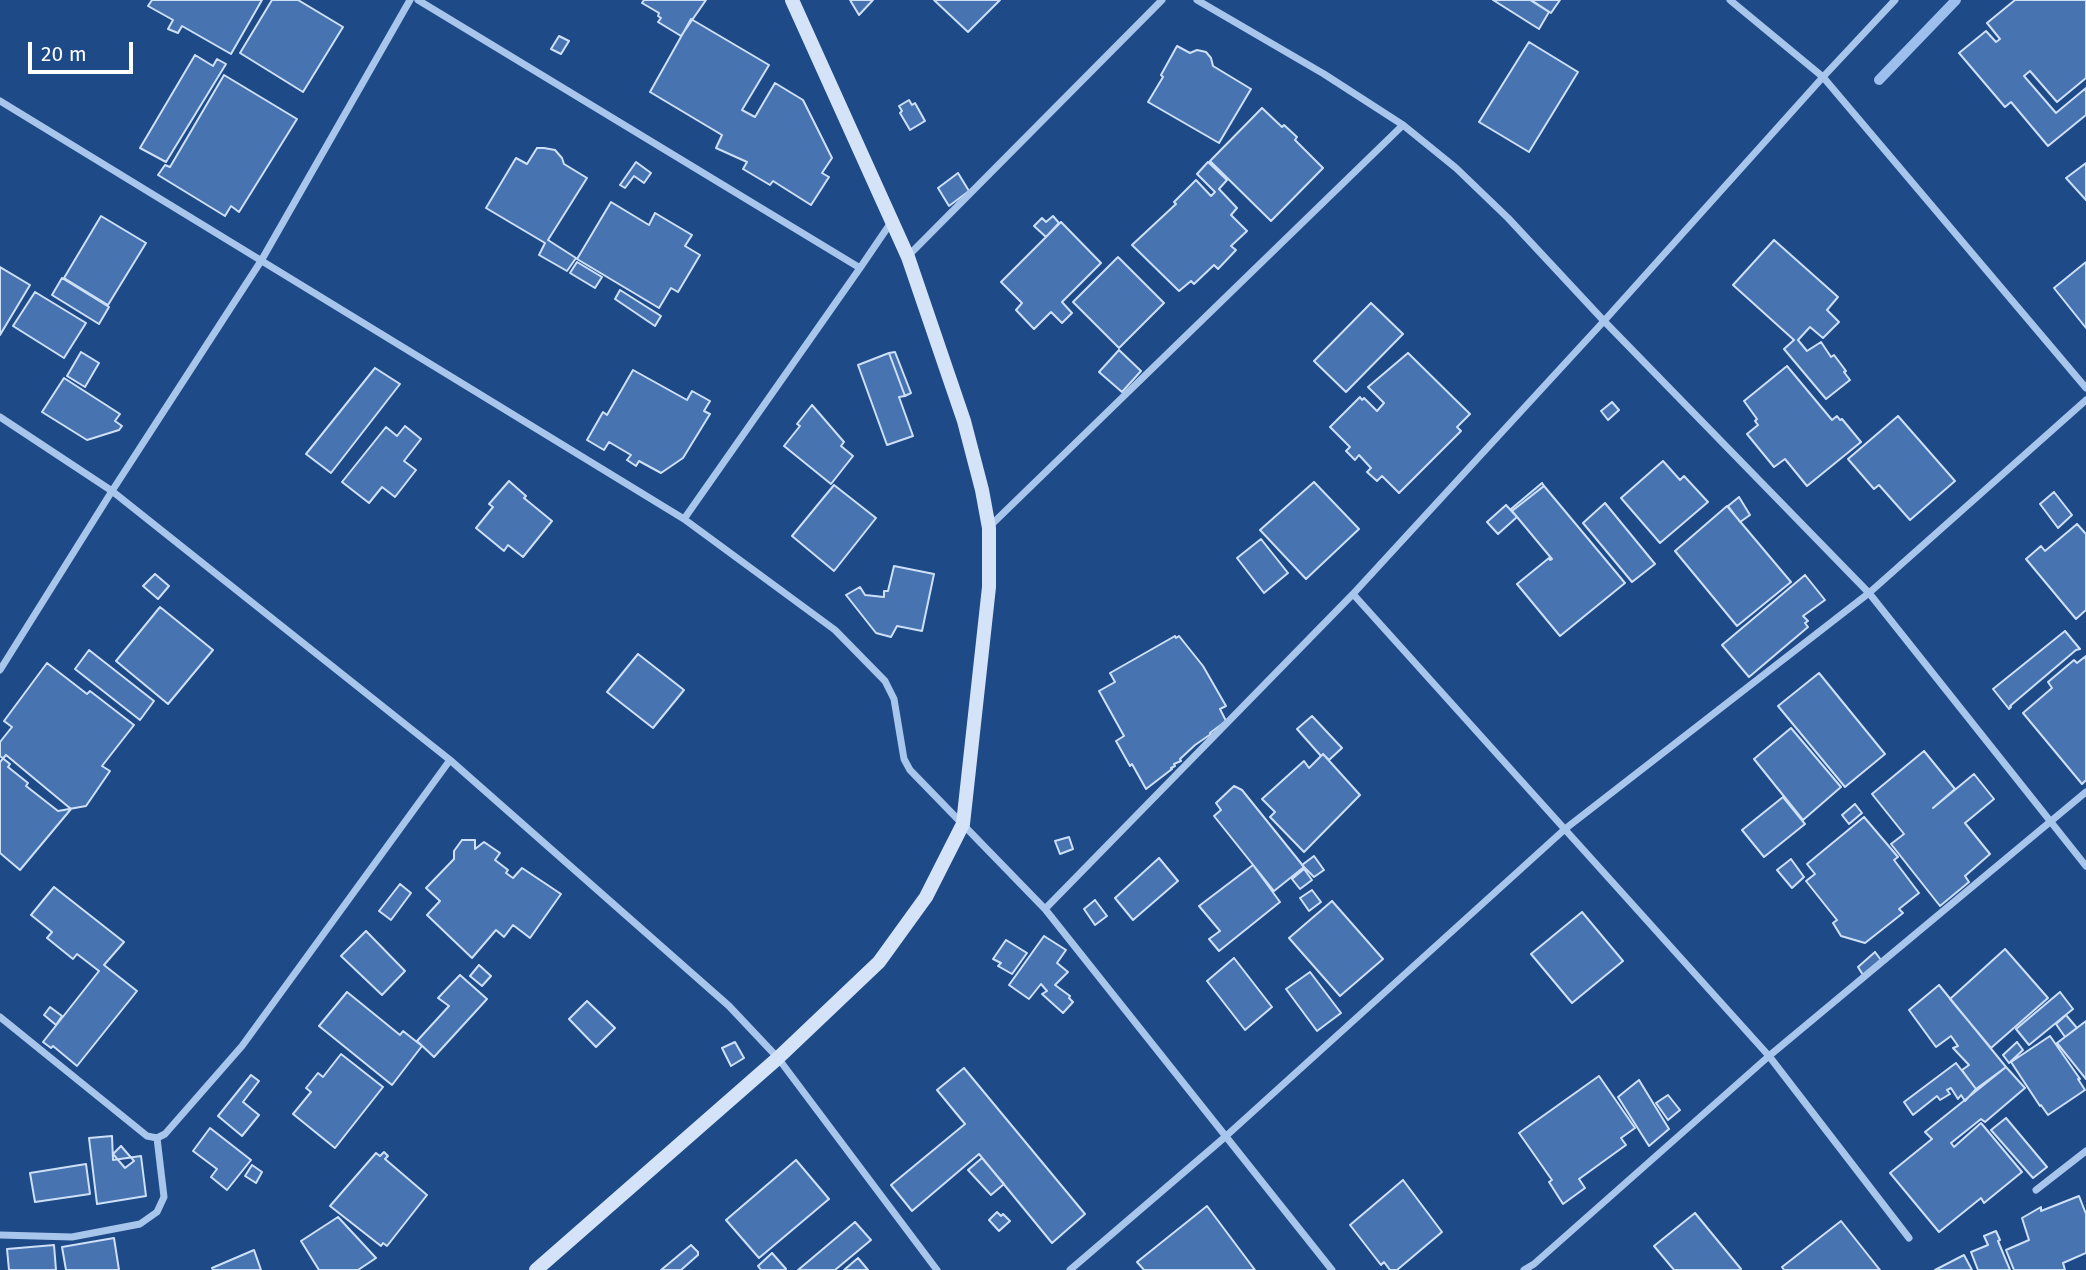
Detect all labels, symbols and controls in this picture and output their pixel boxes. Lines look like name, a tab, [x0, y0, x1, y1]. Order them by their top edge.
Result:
scale bar	[32, 28, 136, 72]
text: 20 m	[41, 41, 87, 67]

